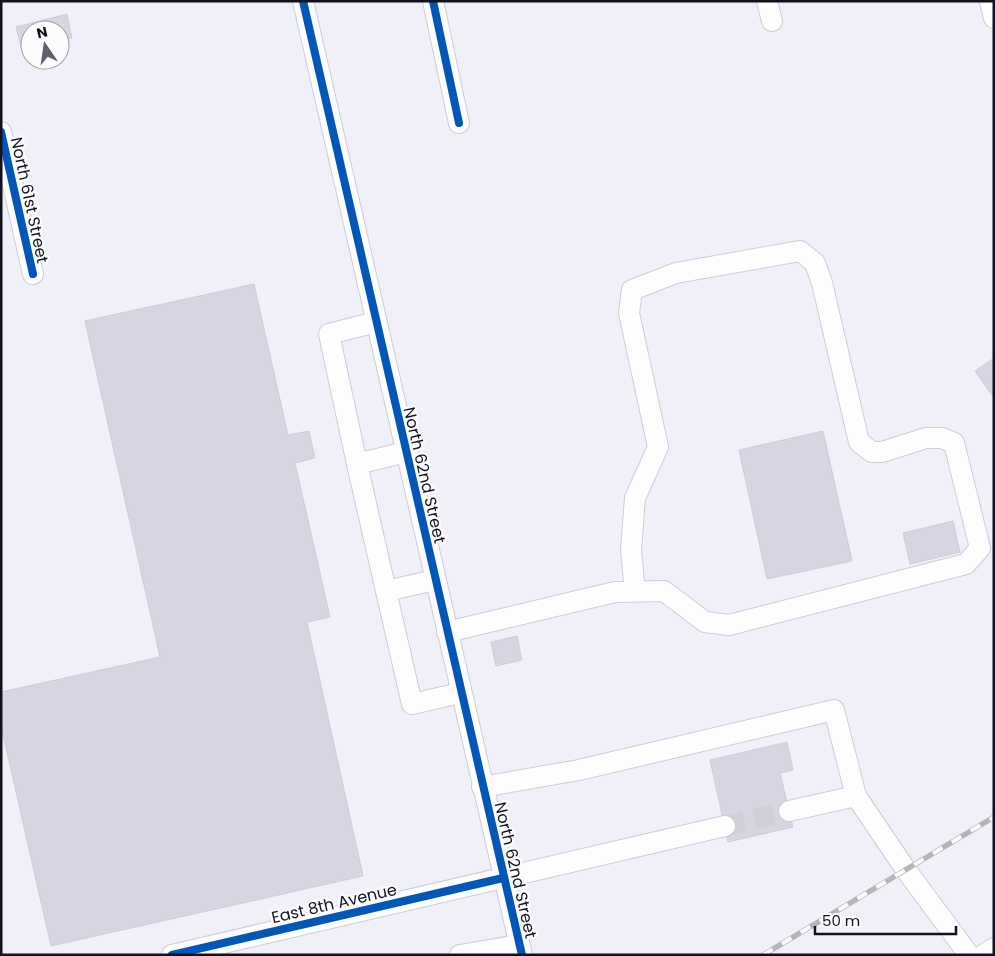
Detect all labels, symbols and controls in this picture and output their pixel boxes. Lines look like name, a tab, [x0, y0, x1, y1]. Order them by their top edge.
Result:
north arrow	[20, 20, 70, 70]
text: N	[35, 21, 49, 43]
street label: North 61st Street	[5, 135, 54, 265]
street label: North 62nd Street	[398, 405, 451, 546]
street label: North 62nd Street	[489, 800, 542, 941]
street label: East 8th Avenue	[269, 878, 399, 929]
scale bar	[815, 904, 956, 936]
text: 50 m	[822, 910, 860, 931]

